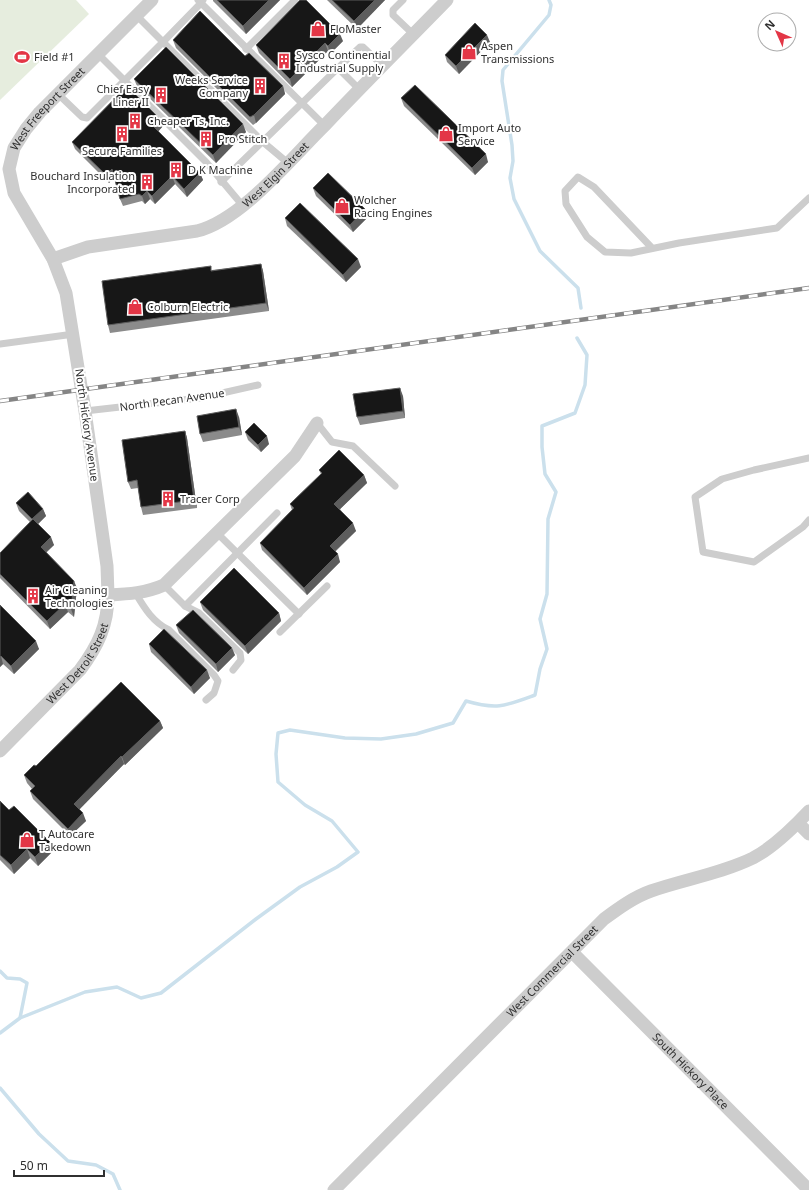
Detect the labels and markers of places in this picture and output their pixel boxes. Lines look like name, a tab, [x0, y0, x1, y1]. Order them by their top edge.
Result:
shop icon: FloMaster	[309, 20, 327, 38]
place label: FloMaster	[330, 21, 382, 36]
place label: Aspen Transmissions	[481, 38, 554, 66]
shop icon: Aspen Transmissions	[460, 43, 478, 61]
place label: Sysco Continential Industrial Supply	[296, 47, 391, 75]
sports icon: Field #1	[13, 48, 31, 66]
place label: Field #1	[34, 49, 75, 64]
building icon: Sysco Continential Industrial Supply	[275, 52, 293, 70]
place label: Weeks Service Company	[175, 72, 248, 100]
building icon: Weeks Service Company	[251, 77, 269, 95]
place label: Chief Easy Liner II	[96, 81, 149, 109]
building icon: Chief Easy Liner II	[152, 86, 170, 104]
building icon: Cheaper Ts, Inc.	[126, 112, 144, 130]
place label: Cheaper Ts, Inc.	[147, 113, 229, 128]
place label: Import Auto Service	[458, 120, 522, 148]
building icon: Secure Families	[113, 125, 131, 143]
shop icon: Import Auto Service	[437, 125, 455, 143]
building icon: Pro Stitch	[197, 130, 215, 148]
place label: Pro Stitch	[218, 131, 267, 146]
place label: Secure Families	[82, 143, 162, 158]
building icon: D K Machine	[167, 161, 185, 179]
place label: D K Machine	[188, 162, 253, 177]
place label: Bouchard Insulation Incorporated	[30, 168, 135, 196]
building icon: Bouchard Insulation Incorporated	[138, 173, 156, 191]
place label: Wolcher Racing Engines	[354, 192, 432, 220]
shop icon: Wolcher Racing Engines	[333, 197, 351, 215]
shop icon: Colburn Electric	[126, 298, 144, 316]
place label: Colburn Electric	[147, 299, 228, 314]
building icon: Tracer Corp	[159, 490, 177, 508]
place label: Tracer Corp	[180, 491, 240, 506]
place label: Air Cleaning Technologies	[45, 582, 113, 610]
building icon: Air Cleaning Technologies	[24, 587, 42, 605]
place label: T Autocare Takedown	[39, 826, 94, 854]
shop icon: T Autocare Takedown	[18, 831, 36, 849]

